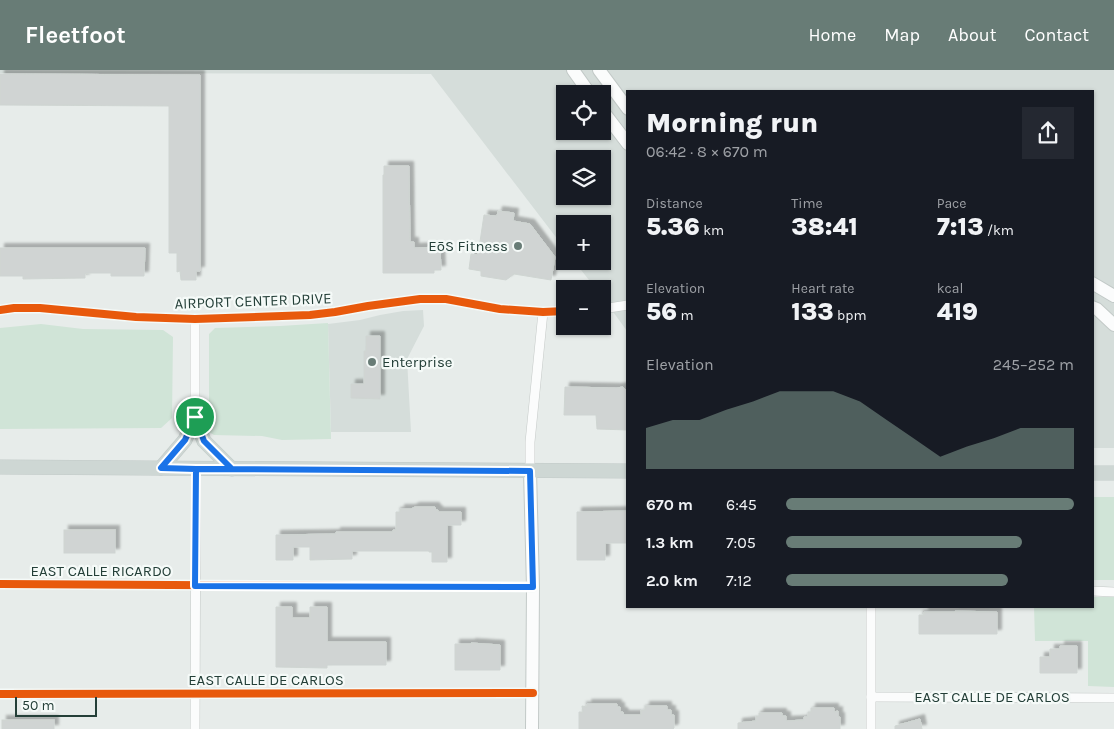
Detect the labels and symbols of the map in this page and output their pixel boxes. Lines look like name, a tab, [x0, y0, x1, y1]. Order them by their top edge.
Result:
place label: EōS Fitness	[428, 237, 508, 255]
marker: EōS Fitness	[512, 240, 524, 252]
street label: AIRPORT CENTER DRIVE	[174, 289, 332, 313]
place label: Enterprise	[382, 353, 453, 371]
marker: Enterprise	[366, 356, 378, 368]
pin	[174, 396, 216, 438]
street label: EAST CALLE RICARDO	[31, 562, 171, 580]
street label: EAST CALLE DE CARLOS	[188, 671, 344, 689]
street label: EAST CALLE DE CARLOS	[914, 688, 1070, 706]
scale bar	[15, 694, 98, 717]

